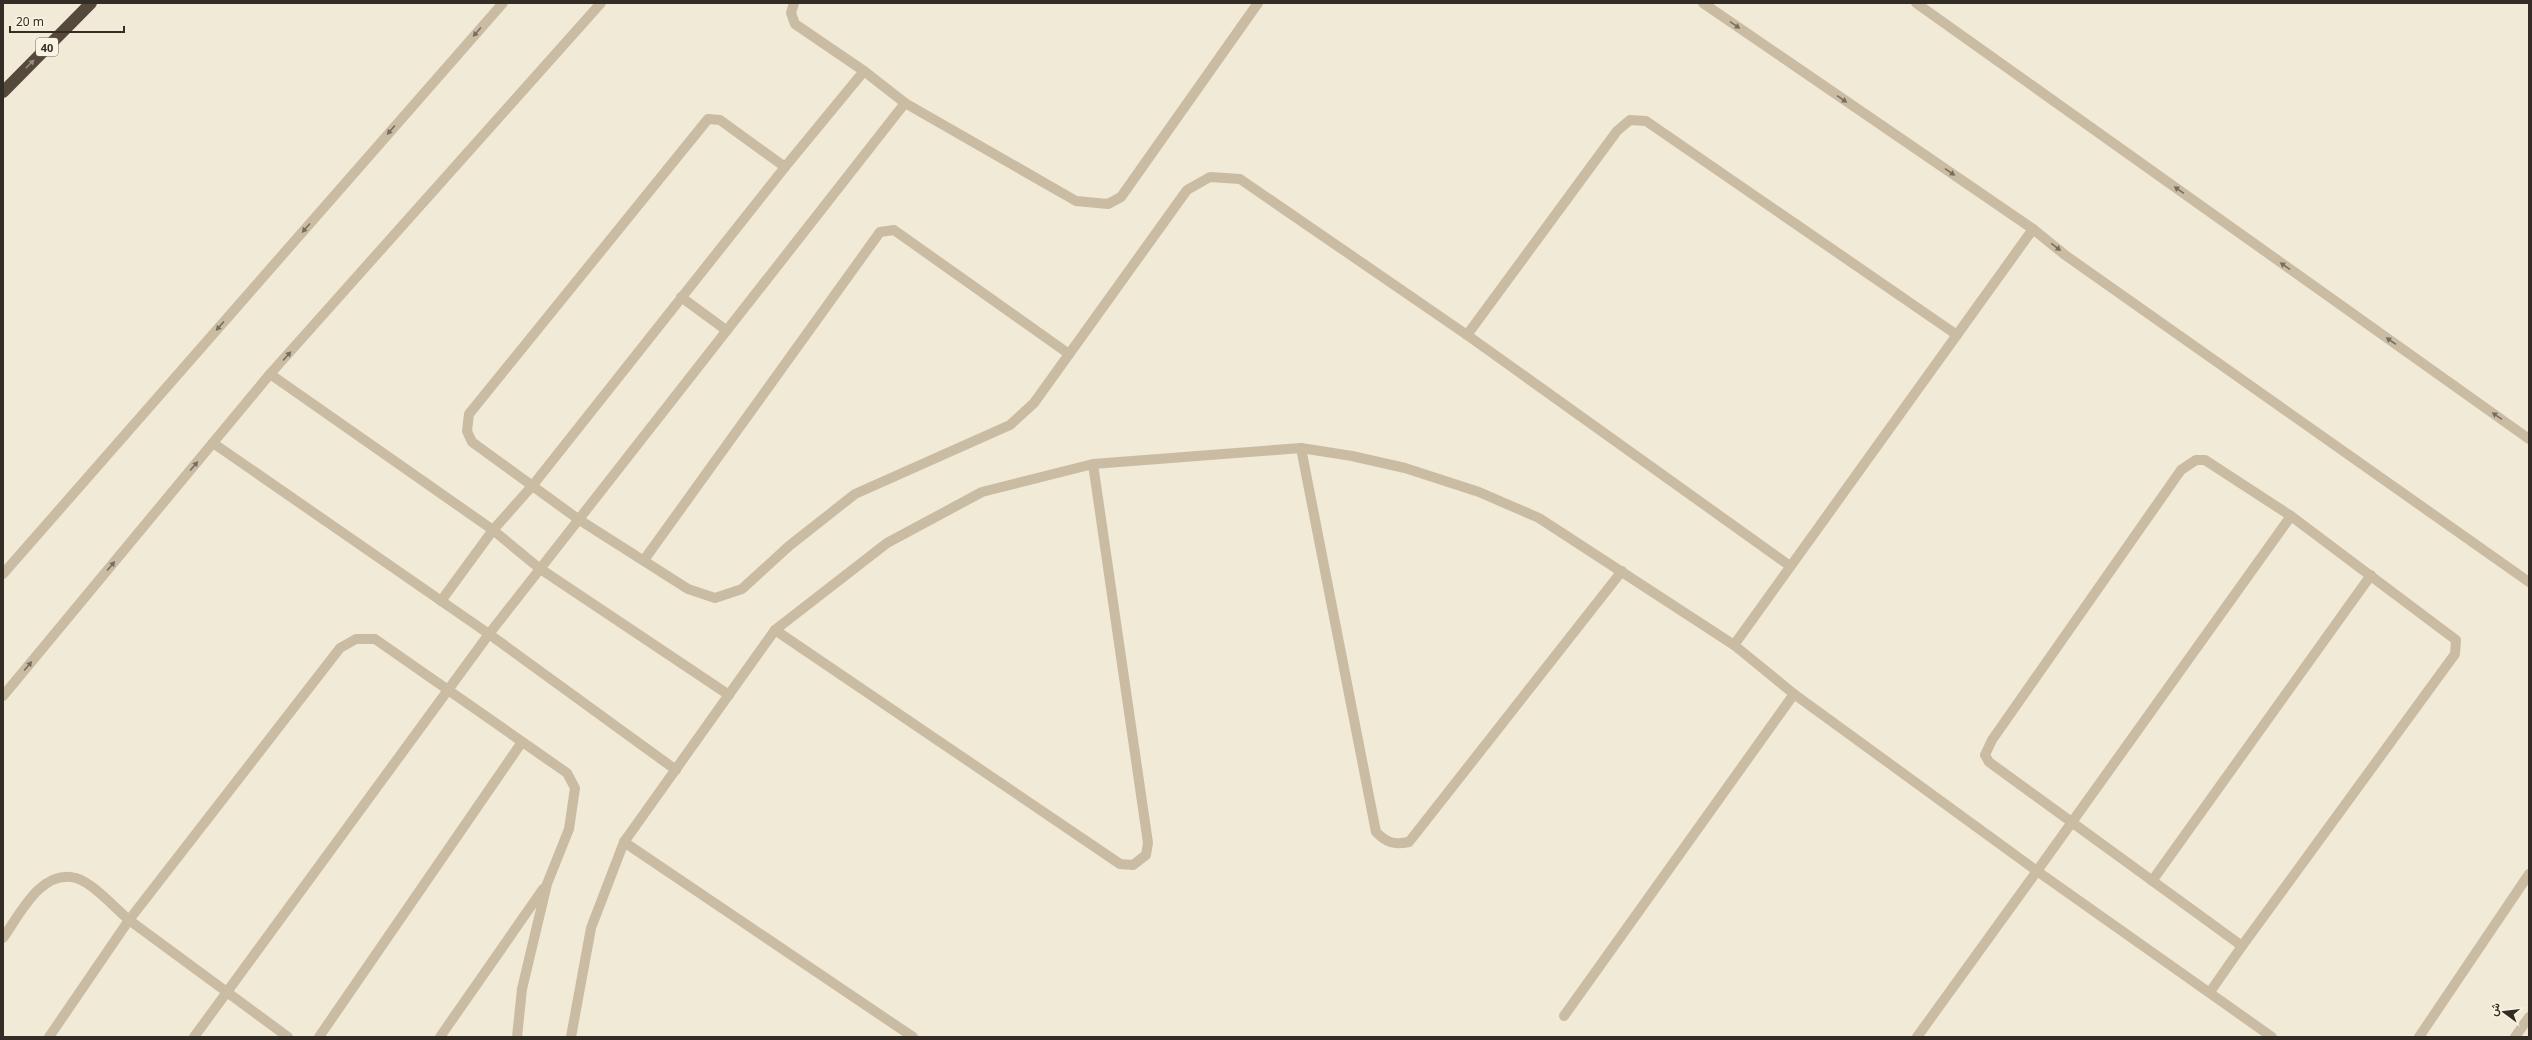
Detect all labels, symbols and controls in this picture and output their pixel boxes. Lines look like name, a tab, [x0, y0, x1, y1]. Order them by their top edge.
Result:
scale bar	[10, 8, 124, 34]
text: 20 m	[16, 13, 44, 30]
one-way arrow	[1730, 21, 1740, 29]
one-way arrow	[473, 28, 482, 37]
road number: 40	[36, 38, 58, 56]
one-way arrow	[26, 59, 35, 69]
one-way arrow	[1837, 95, 1848, 103]
one-way arrow	[387, 125, 396, 135]
one-way arrow	[1944, 168, 1955, 176]
one-way arrow	[2174, 186, 2185, 194]
one-way arrow	[301, 223, 310, 233]
one-way arrow	[2050, 243, 2061, 252]
one-way arrow	[2280, 262, 2291, 270]
one-way arrow	[216, 321, 225, 330]
one-way arrow	[2386, 337, 2397, 345]
one-way arrow	[282, 351, 291, 361]
one-way arrow	[2492, 412, 2503, 420]
one-way arrow	[189, 461, 198, 471]
one-way arrow	[106, 561, 115, 571]
one-way arrow	[23, 661, 32, 672]
north arrow	[2484, 992, 2524, 1032]
text: ش	[2485, 1001, 2503, 1018]

